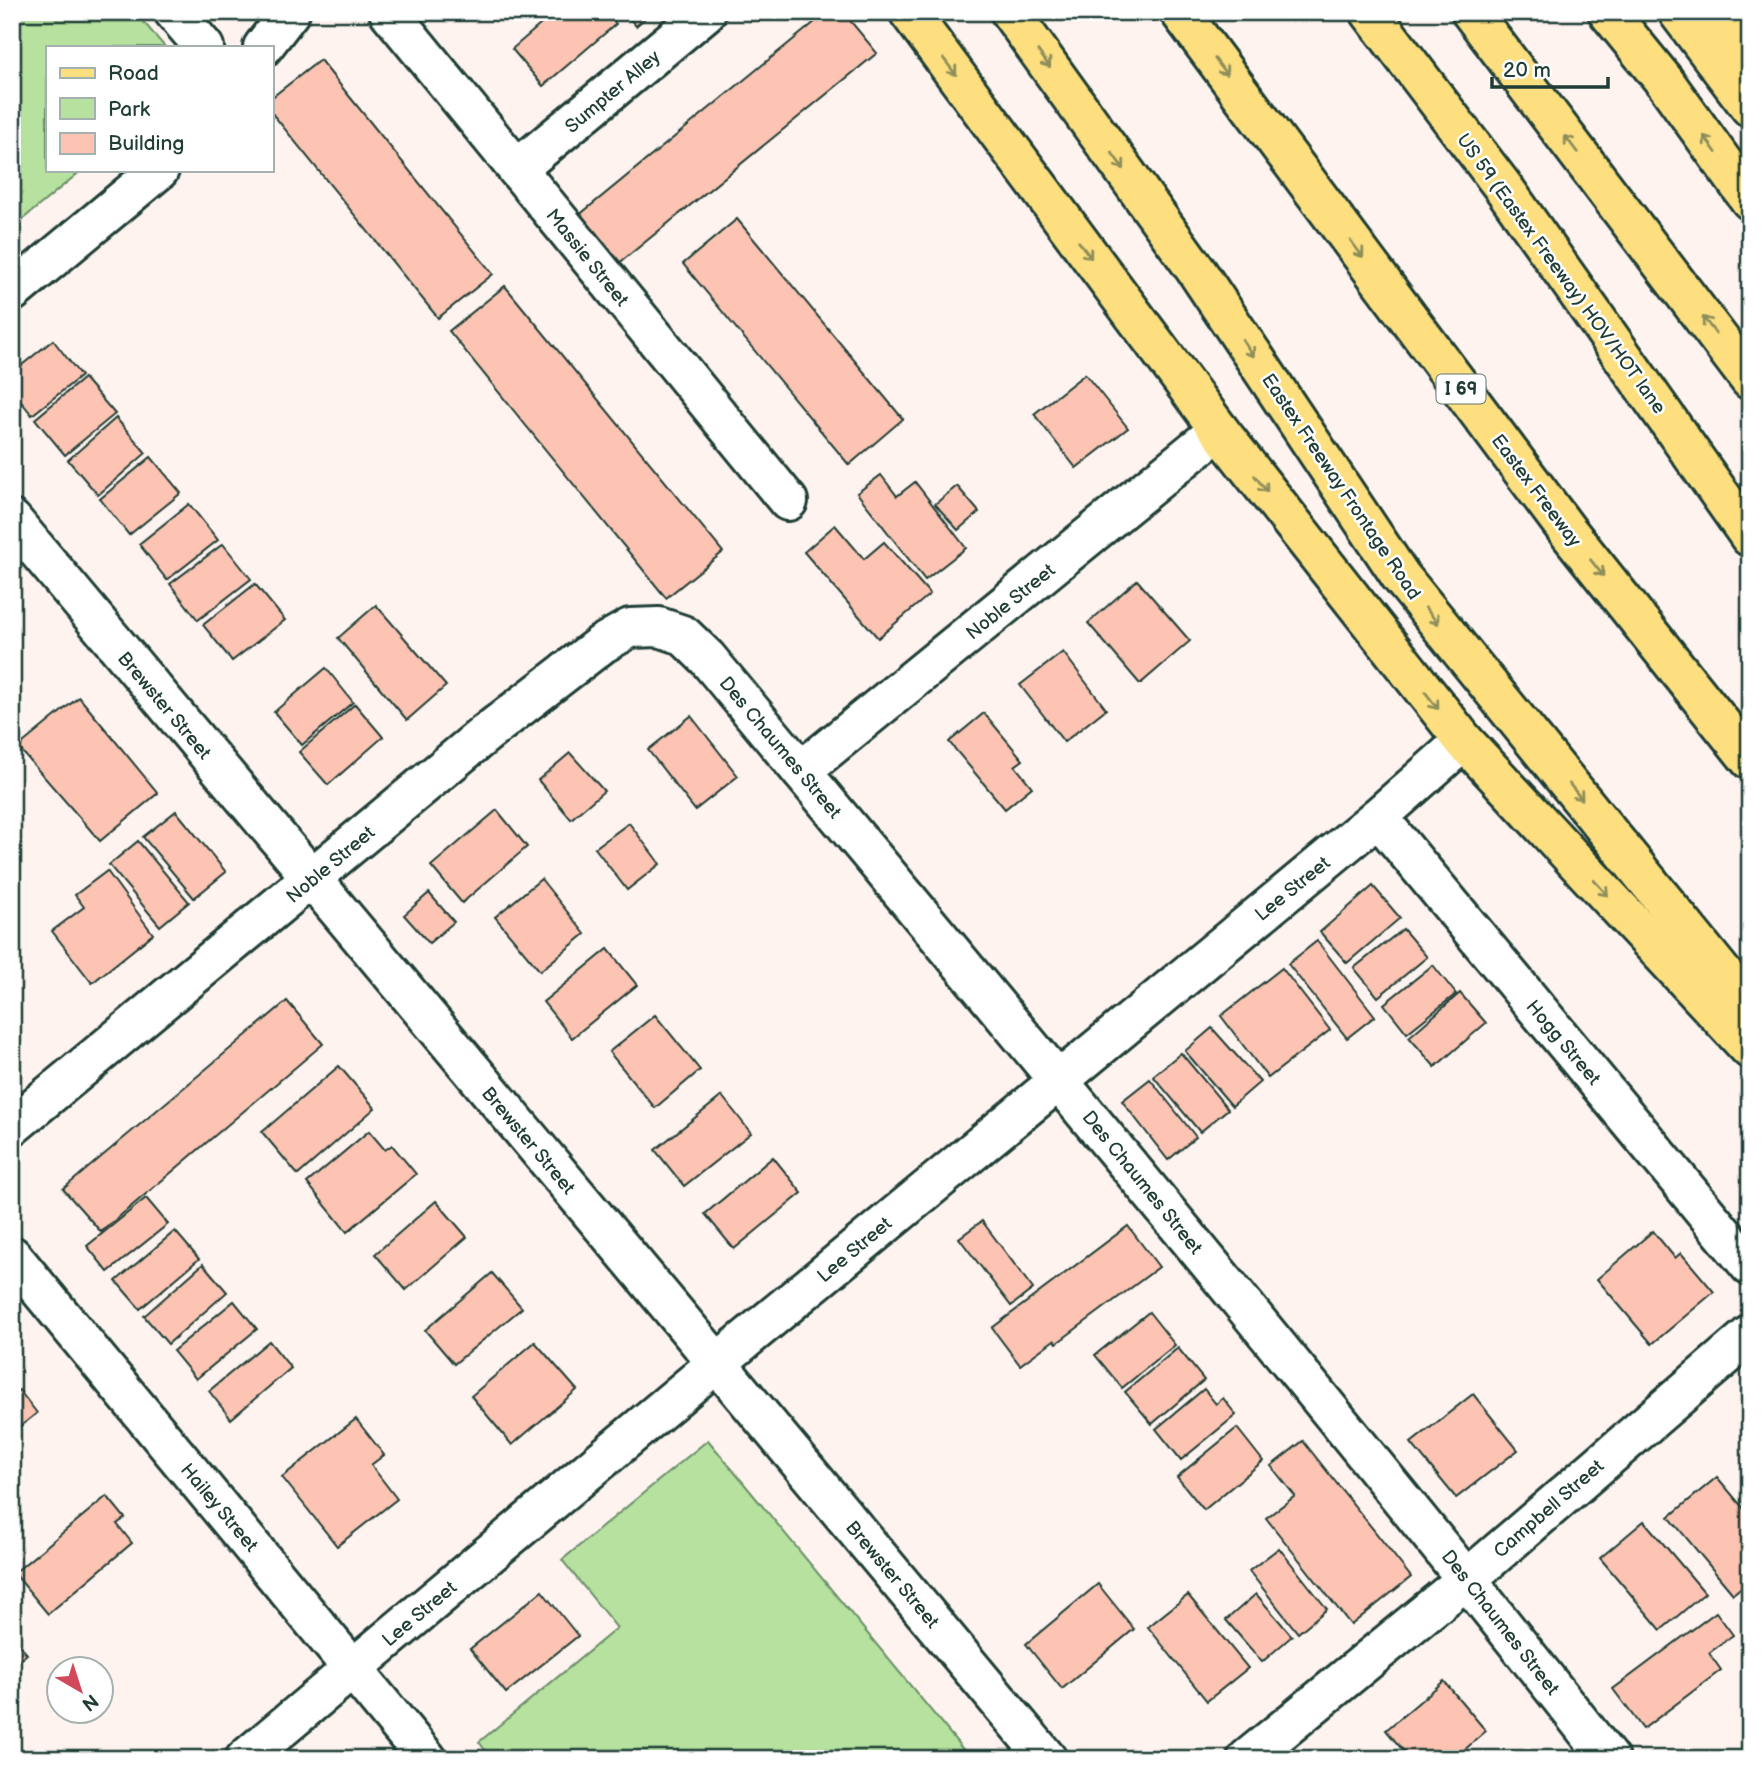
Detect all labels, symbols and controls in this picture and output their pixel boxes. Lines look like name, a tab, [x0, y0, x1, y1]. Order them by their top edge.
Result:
legend	[46, 46, 273, 172]
street label: Sumpter Alley	[561, 46, 665, 138]
scale bar	[1492, 46, 1608, 90]
one-way arrow	[1037, 49, 1051, 68]
one-way arrow	[942, 57, 957, 76]
one-way arrow	[1214, 57, 1228, 76]
text: 20 m	[1503, 58, 1551, 83]
text: Road	[108, 61, 159, 86]
text: Park	[108, 97, 151, 122]
street label: US 59 (Eastex Freeway) HOV/HOT lane	[1451, 129, 1670, 419]
text: Building	[108, 131, 184, 156]
one-way arrow	[1564, 135, 1578, 154]
one-way arrow	[1703, 135, 1717, 154]
one-way arrow	[1111, 151, 1125, 170]
street label: Massie Street	[541, 205, 633, 311]
one-way arrow	[1350, 239, 1364, 258]
one-way arrow	[1078, 240, 1092, 259]
one-way arrow	[1701, 317, 1716, 335]
one-way arrow	[1241, 338, 1255, 357]
street label: Eastex Freeway Frontage Road	[1256, 369, 1425, 604]
road number: I 69	[1436, 374, 1486, 404]
street label: Eastex Freeway	[1486, 430, 1586, 552]
one-way arrow	[1253, 474, 1268, 493]
one-way arrow	[1589, 558, 1604, 577]
street label: Noble Street	[962, 559, 1060, 645]
one-way arrow	[1425, 606, 1440, 624]
street label: Brewster Street	[112, 648, 216, 765]
street label: Des Chaumes Street	[714, 672, 846, 824]
one-way arrow	[1425, 691, 1440, 709]
one-way arrow	[1569, 782, 1584, 800]
street label: Noble Street	[282, 822, 380, 909]
street label: Lee Street	[1251, 852, 1335, 926]
one-way arrow	[1592, 879, 1609, 896]
street label: Hogg Street	[1521, 996, 1605, 1090]
street label: Brewster Street	[476, 1083, 580, 1200]
street label: Des Chaumes Street	[1077, 1107, 1207, 1259]
street label: Lee Street	[813, 1212, 897, 1288]
street label: Campbell Street	[1489, 1455, 1609, 1563]
street label: Hailey Street	[175, 1459, 263, 1557]
street label: Brewster Street	[840, 1517, 944, 1634]
street label: Des Chaumes Street	[1436, 1546, 1564, 1700]
street label: Lee Street	[378, 1576, 462, 1652]
north arrow	[46, 1656, 116, 1726]
text: N	[77, 1689, 103, 1715]

